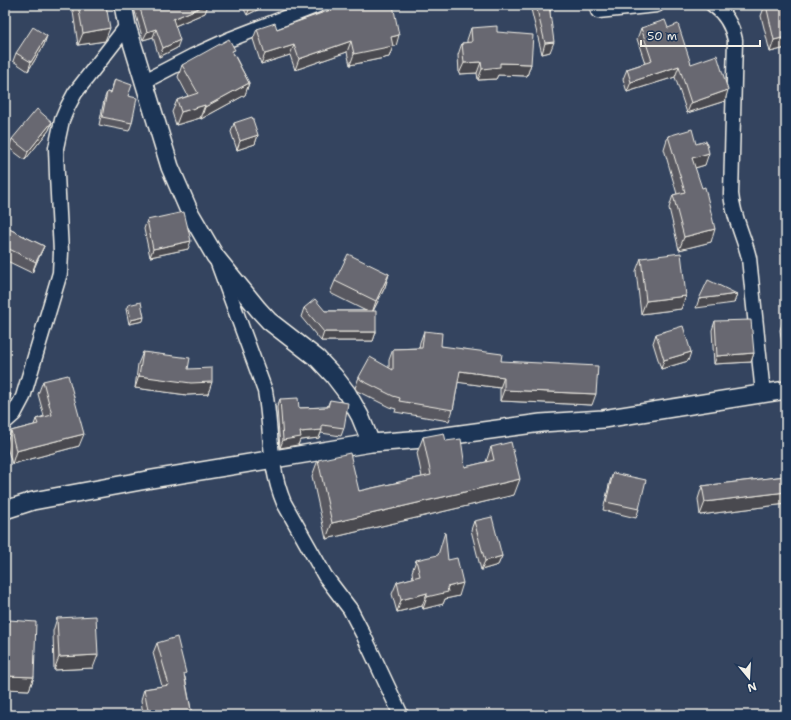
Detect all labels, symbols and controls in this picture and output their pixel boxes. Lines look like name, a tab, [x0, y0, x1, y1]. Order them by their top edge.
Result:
scale bar	[641, 22, 760, 48]
text: 50 m	[647, 28, 677, 44]
north arrow	[729, 658, 769, 698]
text: N	[745, 679, 758, 696]

